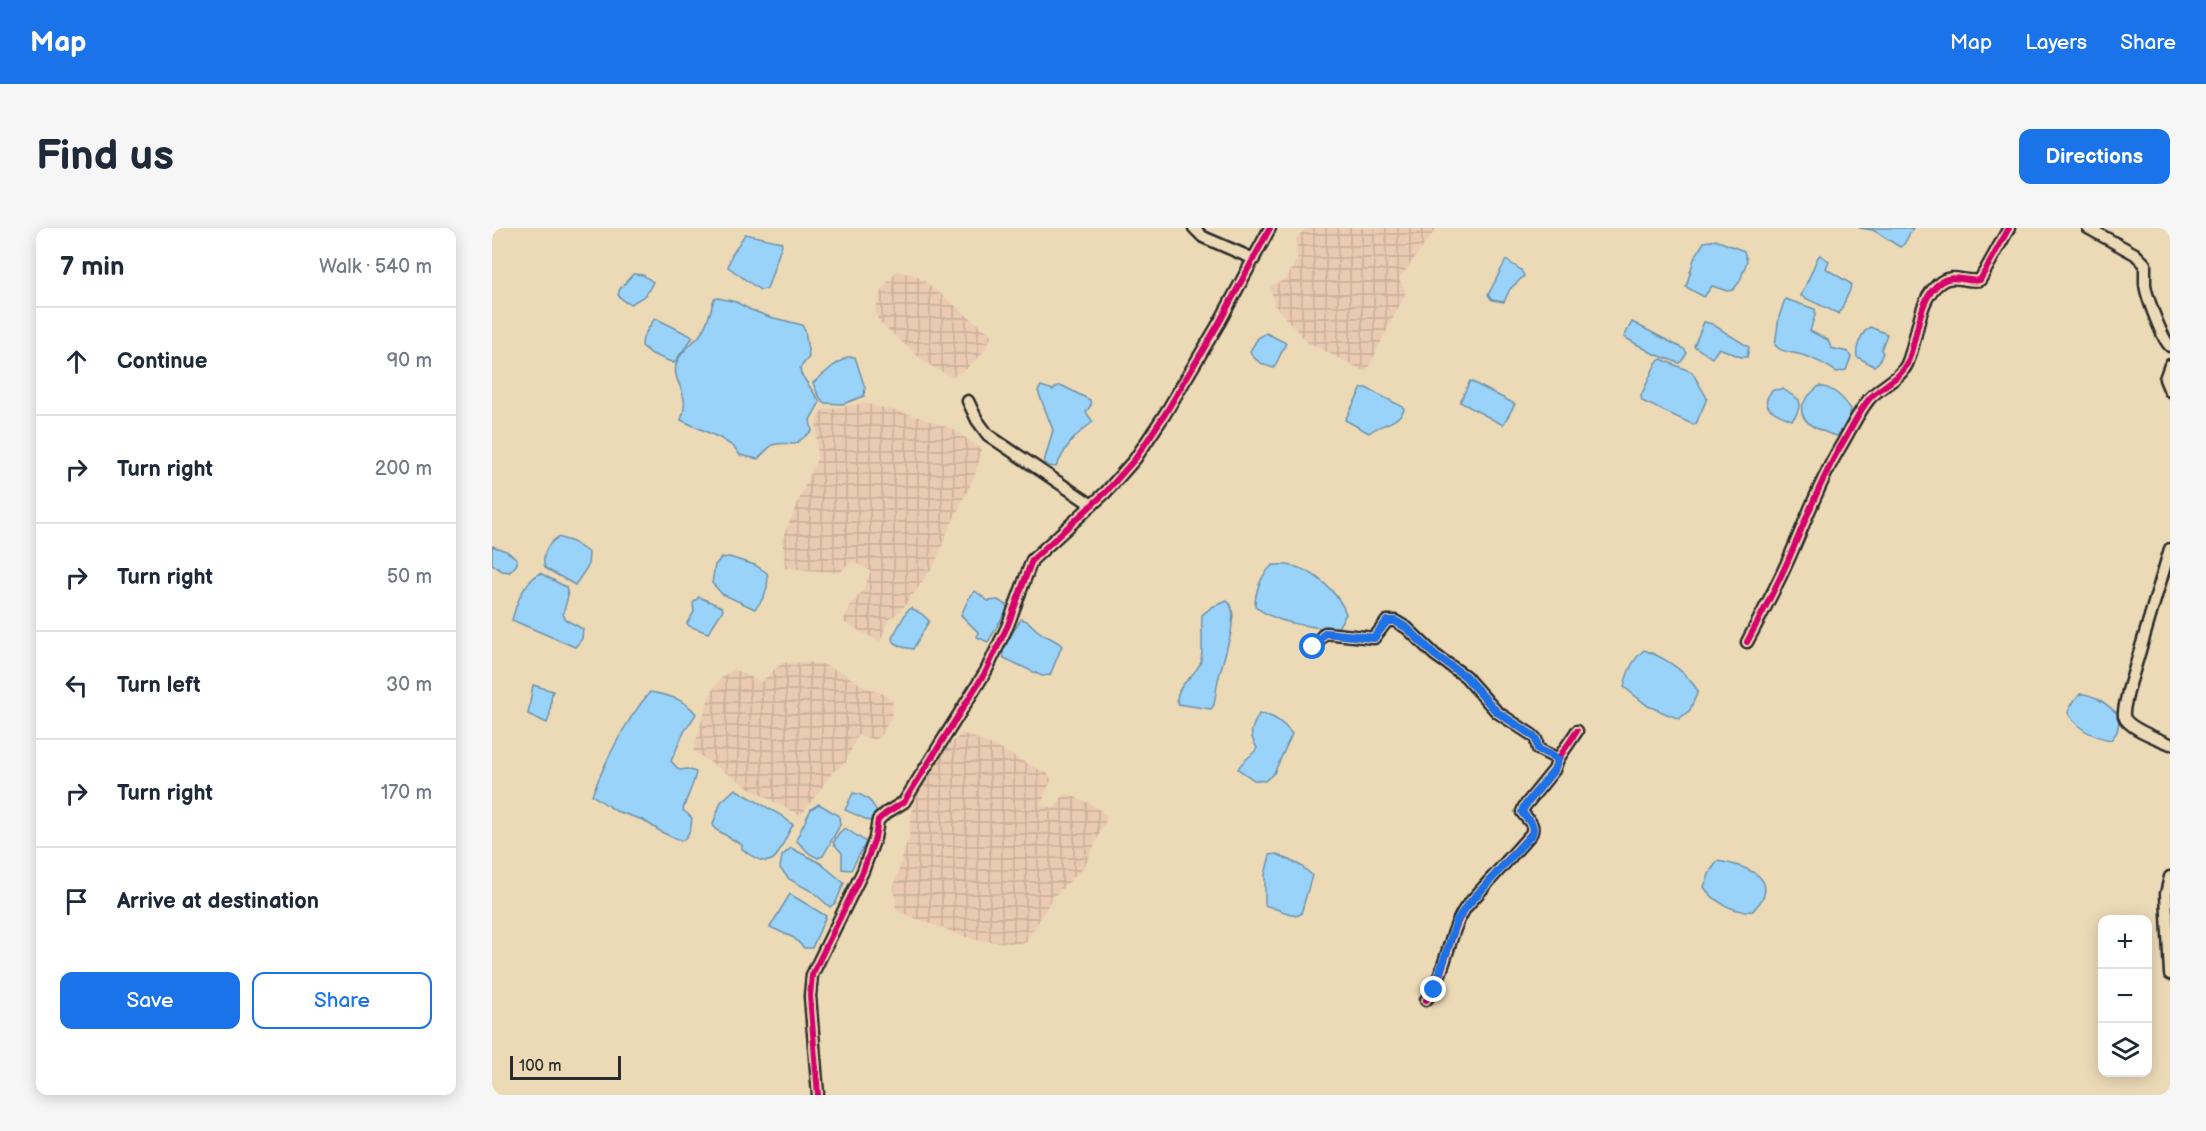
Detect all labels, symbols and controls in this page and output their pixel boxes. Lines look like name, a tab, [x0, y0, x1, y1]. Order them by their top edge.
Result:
text: Map	[30, 26, 86, 59]
text: Map	[1950, 30, 1992, 55]
text: Layers	[2025, 30, 2087, 55]
text: Share	[2120, 30, 2176, 55]
button: Directions	[2019, 129, 2170, 184]
text: Find us	[36, 131, 174, 182]
text: 7 min	[60, 252, 124, 283]
text: Walk · 540 m	[319, 255, 432, 279]
icon: ahead	[60, 345, 93, 378]
text: Continue	[117, 348, 207, 375]
text: 90 m	[387, 349, 432, 373]
icon: right	[60, 453, 93, 486]
text: Turn right	[117, 456, 213, 483]
text: 200 m	[375, 457, 432, 481]
icon: right	[60, 561, 93, 594]
text: Turn right	[117, 564, 213, 591]
text: 50 m	[387, 565, 432, 589]
route start	[1299, 633, 1325, 659]
icon: left	[60, 669, 93, 702]
text: Turn left	[117, 672, 201, 699]
text: 30 m	[386, 673, 432, 697]
icon: right	[60, 777, 93, 810]
text: Turn right	[117, 780, 213, 807]
text: 170 m	[381, 781, 432, 805]
icon: arrive	[60, 885, 93, 918]
text: Arrive at destination	[117, 888, 319, 915]
map controls	[2098, 915, 2152, 1077]
button: +	[2098, 915, 2152, 969]
button: −	[2098, 969, 2152, 1023]
button: Save	[60, 972, 240, 1029]
button: Share	[252, 972, 432, 1029]
route end	[1420, 976, 1446, 1002]
button: layers	[2098, 1023, 2152, 1077]
scale bar	[510, 1053, 621, 1080]
text: 100 m	[519, 1057, 562, 1076]

